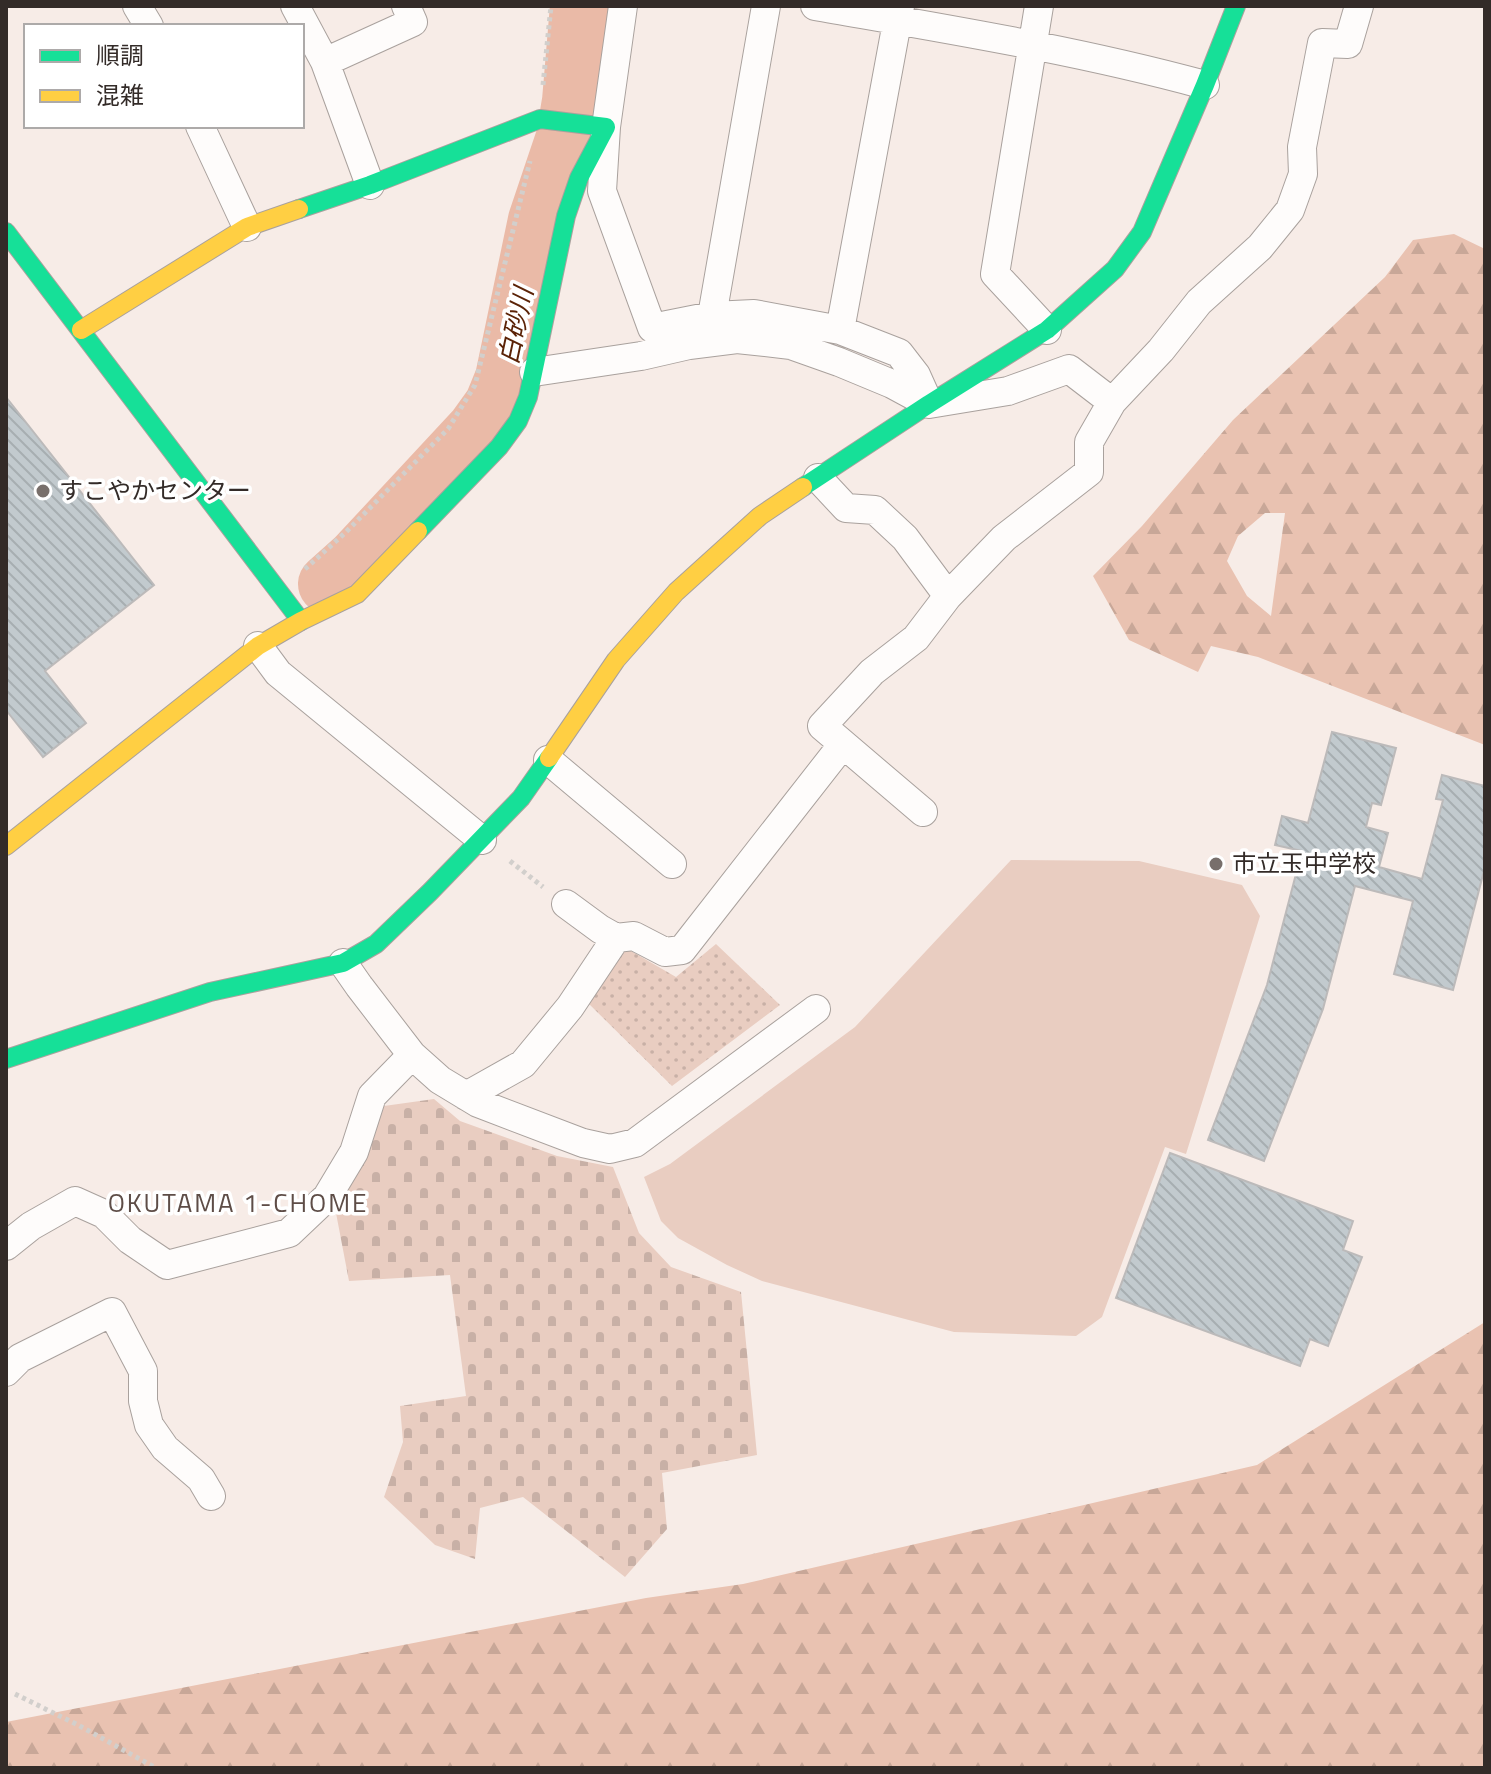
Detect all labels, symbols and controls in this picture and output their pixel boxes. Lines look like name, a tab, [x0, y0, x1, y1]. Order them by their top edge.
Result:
legend	[24, 24, 304, 128]
text: 順調	[96, 37, 144, 73]
text: 混雑	[96, 77, 144, 113]
water label: 白砂川	[488, 281, 543, 368]
place label: すこやかセンター	[59, 472, 251, 508]
marker: すこやかセンター	[34, 482, 52, 500]
place label: 市立玉中学校	[1232, 845, 1376, 881]
marker: 市立玉中学校	[1207, 855, 1225, 873]
district label: OKUTAMA 1-CHOME	[108, 1183, 368, 1222]

